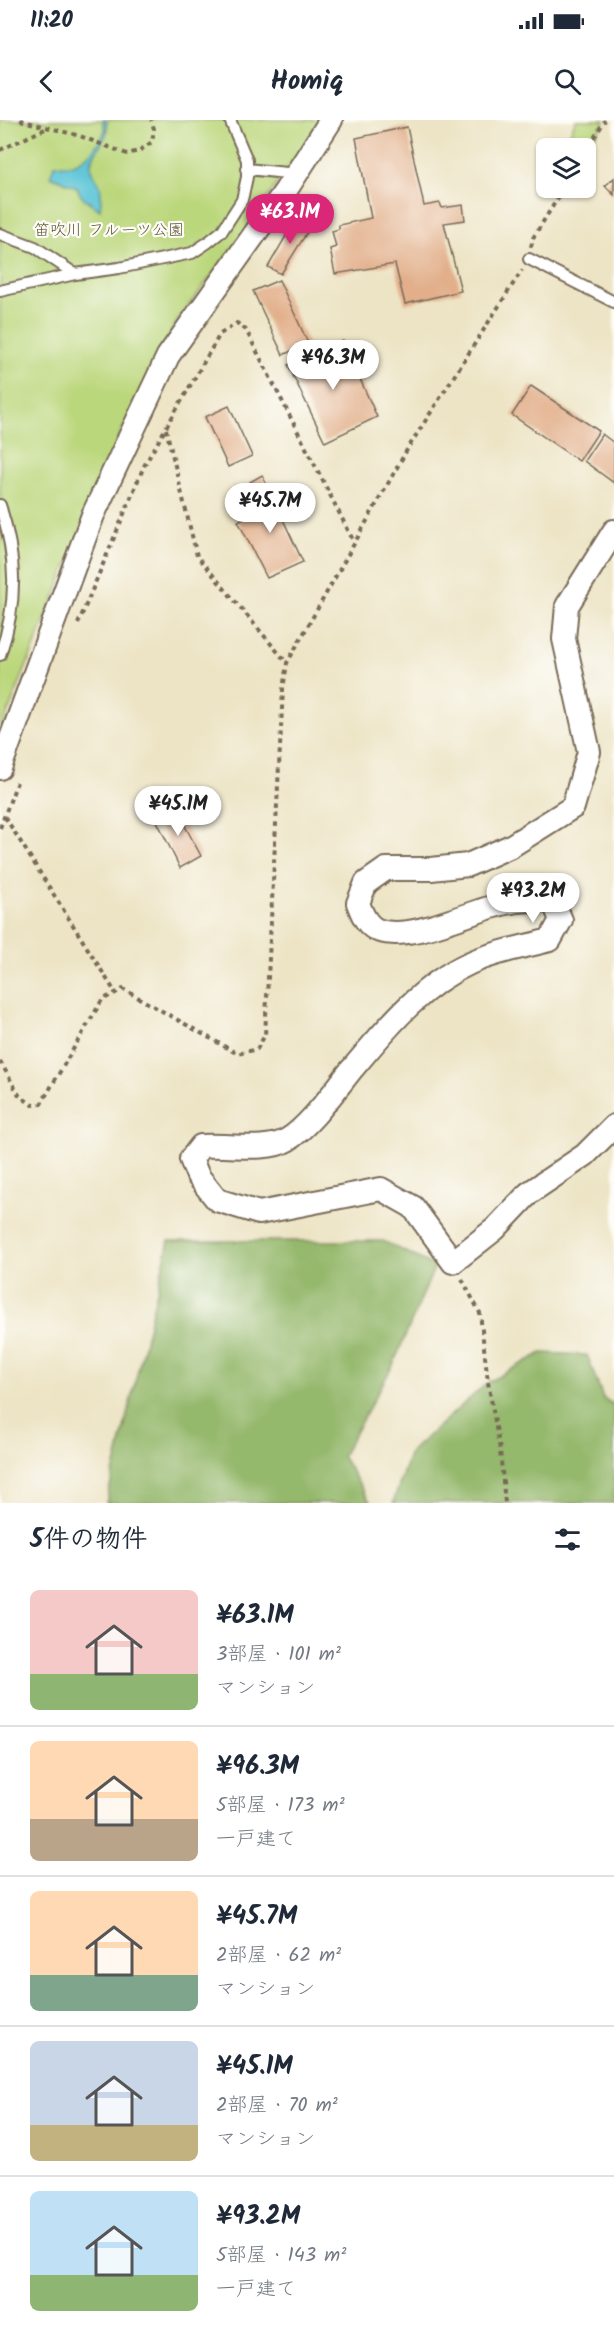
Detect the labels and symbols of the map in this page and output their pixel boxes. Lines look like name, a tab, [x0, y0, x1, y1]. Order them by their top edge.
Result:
pin: ¥63.1M	[241, 194, 339, 245]
park label: 笛吹川 フルーツ公園	[34, 218, 184, 243]
pin: ¥96.3M	[284, 340, 382, 391]
pin: ¥45.7M	[221, 483, 319, 534]
pin: ¥45.1M	[129, 786, 227, 837]
pin: ¥93.2M	[484, 873, 582, 924]

